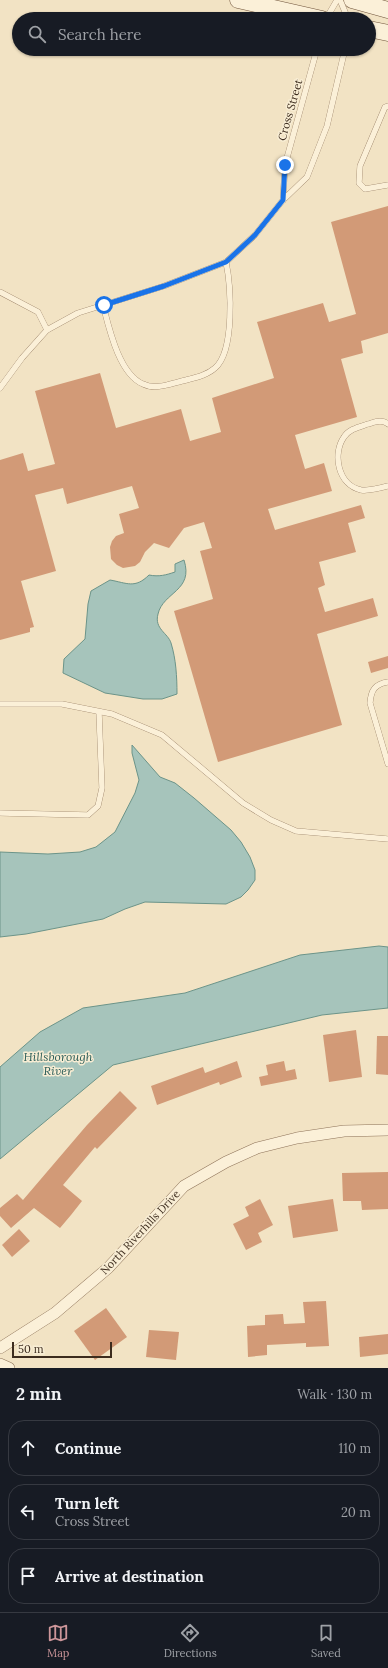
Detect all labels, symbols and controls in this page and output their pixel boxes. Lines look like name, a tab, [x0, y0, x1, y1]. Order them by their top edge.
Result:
search box	[12, 12, 376, 56]
icon: search	[26, 23, 48, 45]
text: Search here	[58, 25, 141, 44]
street label: Cross Street	[275, 77, 306, 142]
route end	[276, 156, 294, 174]
route start	[95, 296, 113, 314]
water label: Hillsborough River	[23, 1049, 93, 1078]
street label: North Riverhills Drive	[97, 1187, 183, 1277]
scale bar	[12, 1340, 112, 1359]
text: 50 m	[18, 1342, 44, 1356]
text: 2 min	[16, 1383, 62, 1405]
text: Walk · 130 m	[297, 1386, 372, 1403]
icon: ahead	[17, 1437, 39, 1459]
text: Continue	[55, 1439, 121, 1458]
text: 110 m	[338, 1440, 371, 1457]
text: Turn left	[55, 1494, 119, 1513]
icon: left	[17, 1501, 39, 1523]
text: 20 m	[341, 1504, 371, 1521]
text: Cross Street	[55, 1513, 130, 1530]
icon: arrive	[17, 1565, 39, 1587]
text: Arrive at destination	[55, 1567, 204, 1586]
tab: Map	[47, 1622, 69, 1660]
tab: Directions	[164, 1622, 217, 1660]
tab: Saved	[311, 1622, 341, 1660]

